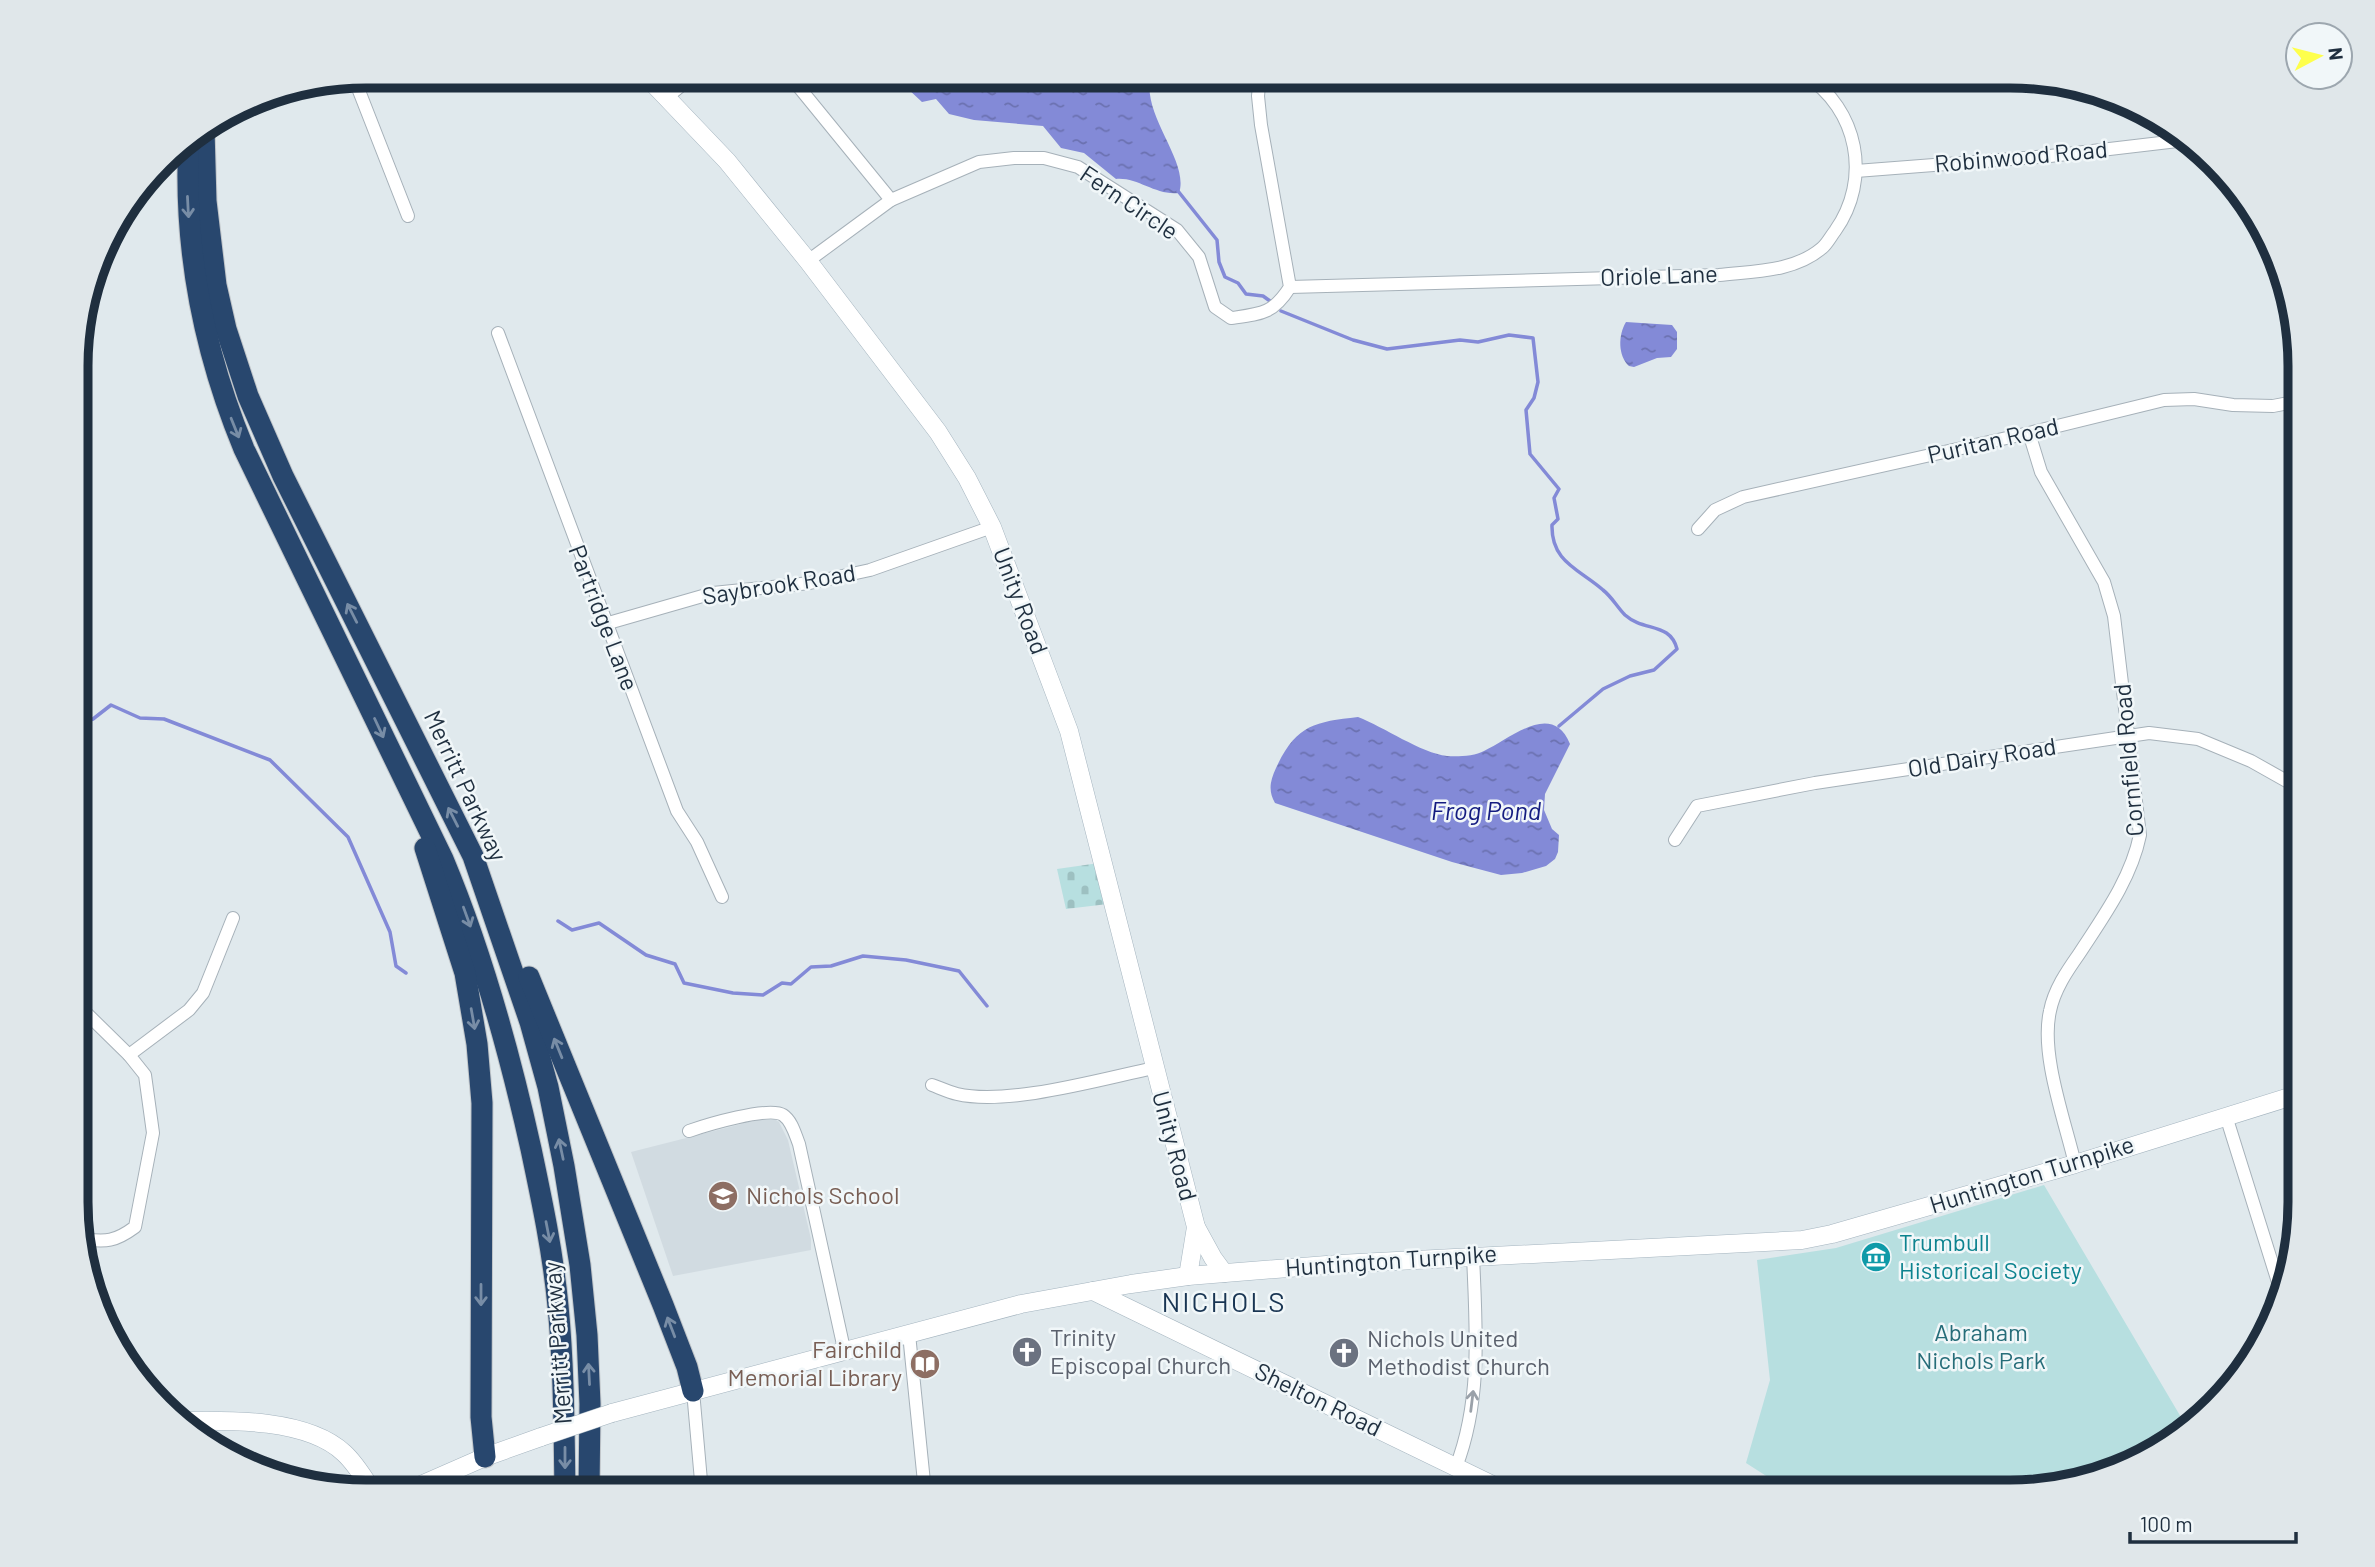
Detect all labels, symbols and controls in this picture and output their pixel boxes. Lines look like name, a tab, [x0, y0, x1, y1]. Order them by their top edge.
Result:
north arrow	[2284, 21, 2354, 91]
text: N	[2324, 46, 2349, 62]
street label: Robinwood Road	[1933, 133, 2109, 178]
street label: Fern Circle	[1075, 158, 1184, 245]
one-way arrow	[182, 195, 195, 218]
street label: Oriole Lane	[1600, 258, 1718, 291]
street label: Puritan Road	[1924, 410, 2061, 469]
one-way arrow	[230, 417, 243, 438]
street label: Partridge Lane	[563, 540, 646, 695]
street label: Unity Road	[988, 543, 1055, 658]
street label: Saybrook Road	[700, 557, 858, 610]
one-way arrow	[345, 603, 359, 624]
street label: Cornfield Road	[2106, 683, 2149, 838]
street label: Merritt Parkway	[419, 705, 514, 865]
one-way arrow	[372, 717, 386, 738]
street label: Old Dairy Road	[1906, 730, 2058, 783]
water label: Frog Pond	[1431, 794, 1542, 825]
one-way arrow	[446, 807, 459, 828]
one-way arrow	[462, 906, 474, 927]
one-way arrow	[466, 1007, 480, 1030]
one-way arrow	[551, 1038, 564, 1059]
street label: Unity Road	[1147, 1088, 1204, 1204]
street label: Huntington Turnpike	[1926, 1129, 2137, 1218]
one-way arrow	[553, 1138, 567, 1161]
school or university icon: Nichols School	[706, 1179, 740, 1213]
place label: Nichols School	[746, 1180, 899, 1209]
one-way arrow	[542, 1220, 556, 1243]
place label: Trumbull Historical Society	[1899, 1227, 2082, 1284]
street label: Huntington Turnpike	[1284, 1238, 1498, 1281]
museum icon: Trumbull Historical Society	[1859, 1240, 1893, 1274]
street label: Merritt Parkway	[536, 1261, 577, 1426]
one-way arrow	[474, 1283, 488, 1306]
district label: NICHOLS	[1161, 1284, 1287, 1318]
one-way arrow	[664, 1316, 677, 1338]
park label: Abraham Nichols Park	[1916, 1317, 2046, 1374]
place label: Trinity Episcopal Church	[1050, 1322, 1231, 1379]
place label: Nichols United Methodist Church	[1367, 1323, 1550, 1380]
place label: Fairchild Memorial Library	[728, 1334, 902, 1391]
church icon: Trinity Episcopal Church	[1010, 1335, 1044, 1369]
church icon: Nichols United Methodist Church	[1327, 1336, 1361, 1370]
library icon: Fairchild Memorial Library	[908, 1347, 942, 1381]
street label: Shelton Road	[1251, 1356, 1387, 1442]
one-way arrow	[582, 1363, 595, 1386]
one-way arrow	[1465, 1390, 1478, 1413]
one-way arrow	[558, 1447, 572, 1470]
scale bar	[2130, 1500, 2296, 1544]
text: 100 m	[2140, 1511, 2193, 1536]

